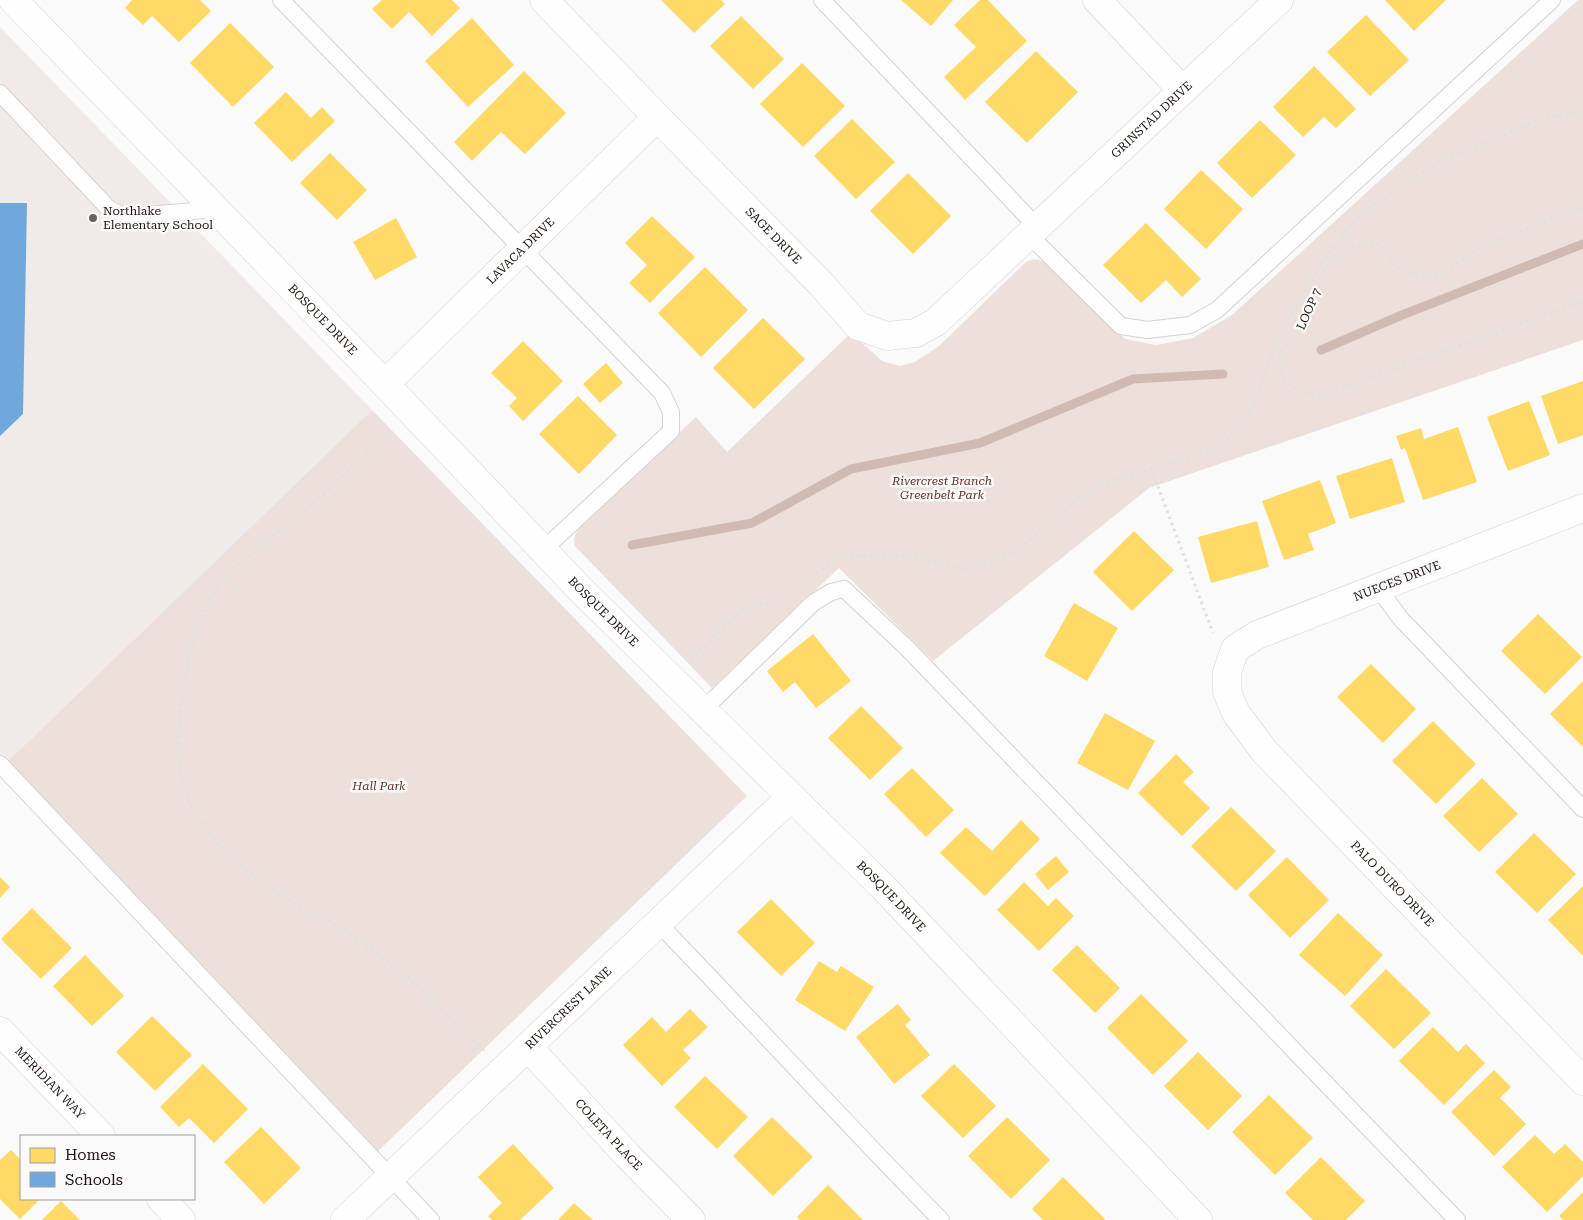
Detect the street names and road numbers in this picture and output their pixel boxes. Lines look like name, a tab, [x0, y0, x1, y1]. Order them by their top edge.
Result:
street label: GRINSTAD DRIVE	[1108, 78, 1195, 161]
street label: SAGE DRIVE	[743, 204, 804, 267]
street label: LAVACA DRIVE	[484, 215, 557, 287]
street label: BOSQUE DRIVE	[285, 281, 360, 358]
street label: LOOP 7	[1294, 286, 1324, 332]
street label: NUECES DRIVE	[1352, 558, 1442, 604]
street label: BOSQUE DRIVE	[565, 574, 641, 649]
street label: PALO DURO DRIVE	[1348, 838, 1437, 929]
street label: BOSQUE DRIVE	[854, 858, 929, 935]
street label: RIVERCREST LANE	[522, 964, 614, 1052]
street label: MERIDIAN WAY	[12, 1044, 88, 1122]
street label: COLETA PLACE	[572, 1096, 645, 1173]

